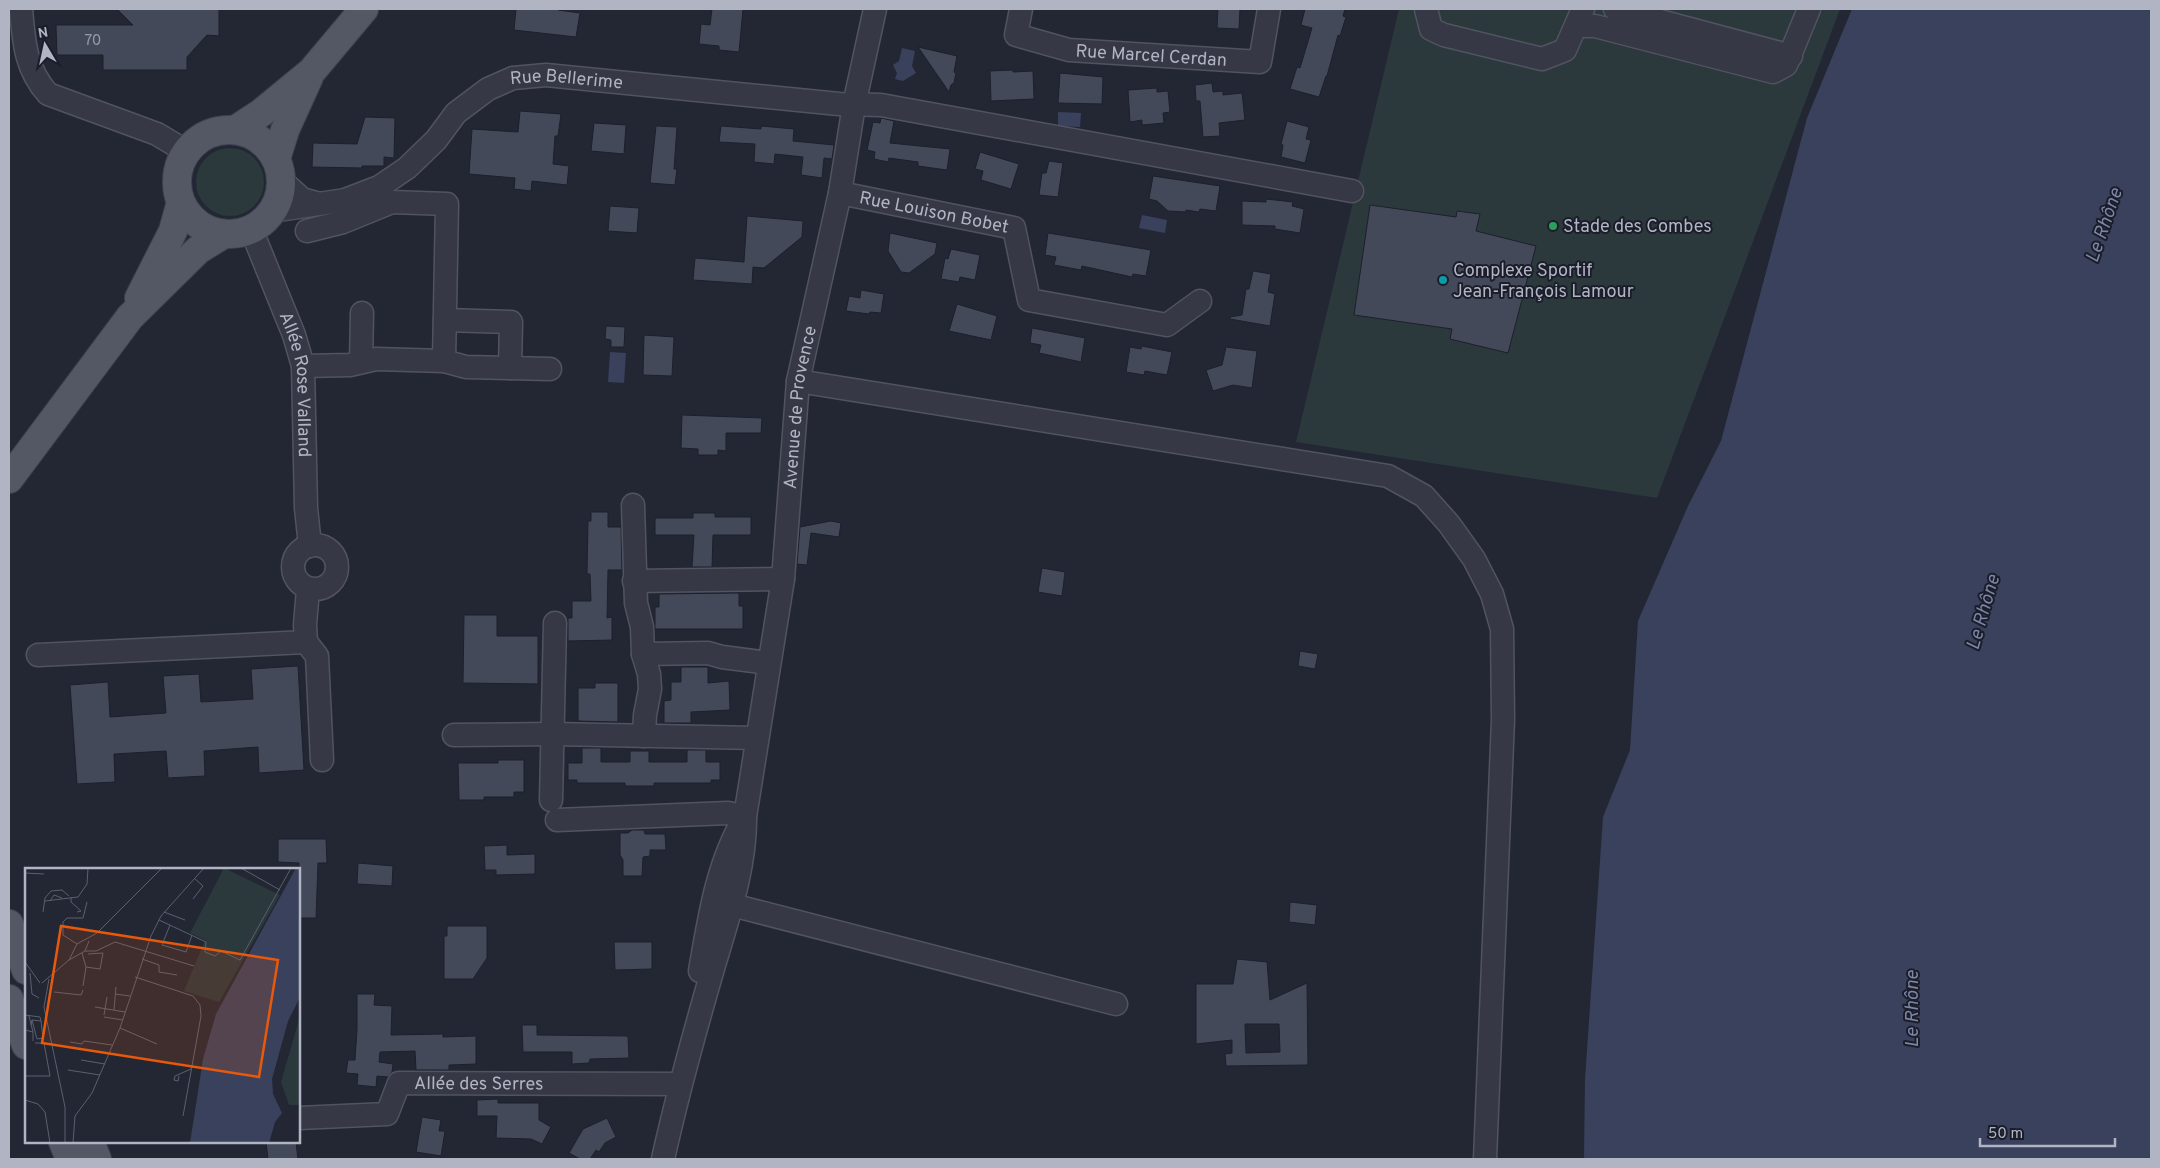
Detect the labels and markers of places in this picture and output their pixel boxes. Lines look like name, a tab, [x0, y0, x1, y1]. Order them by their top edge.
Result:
place label: Stade des Combes	[1563, 216, 1712, 239]
marker: Stade des Combes	[1547, 220, 1559, 232]
place label: Complexe Sportif Jean-François Lamour	[1453, 260, 1634, 304]
marker: Complexe Sportif Jean-François Lamour	[1437, 274, 1449, 286]

